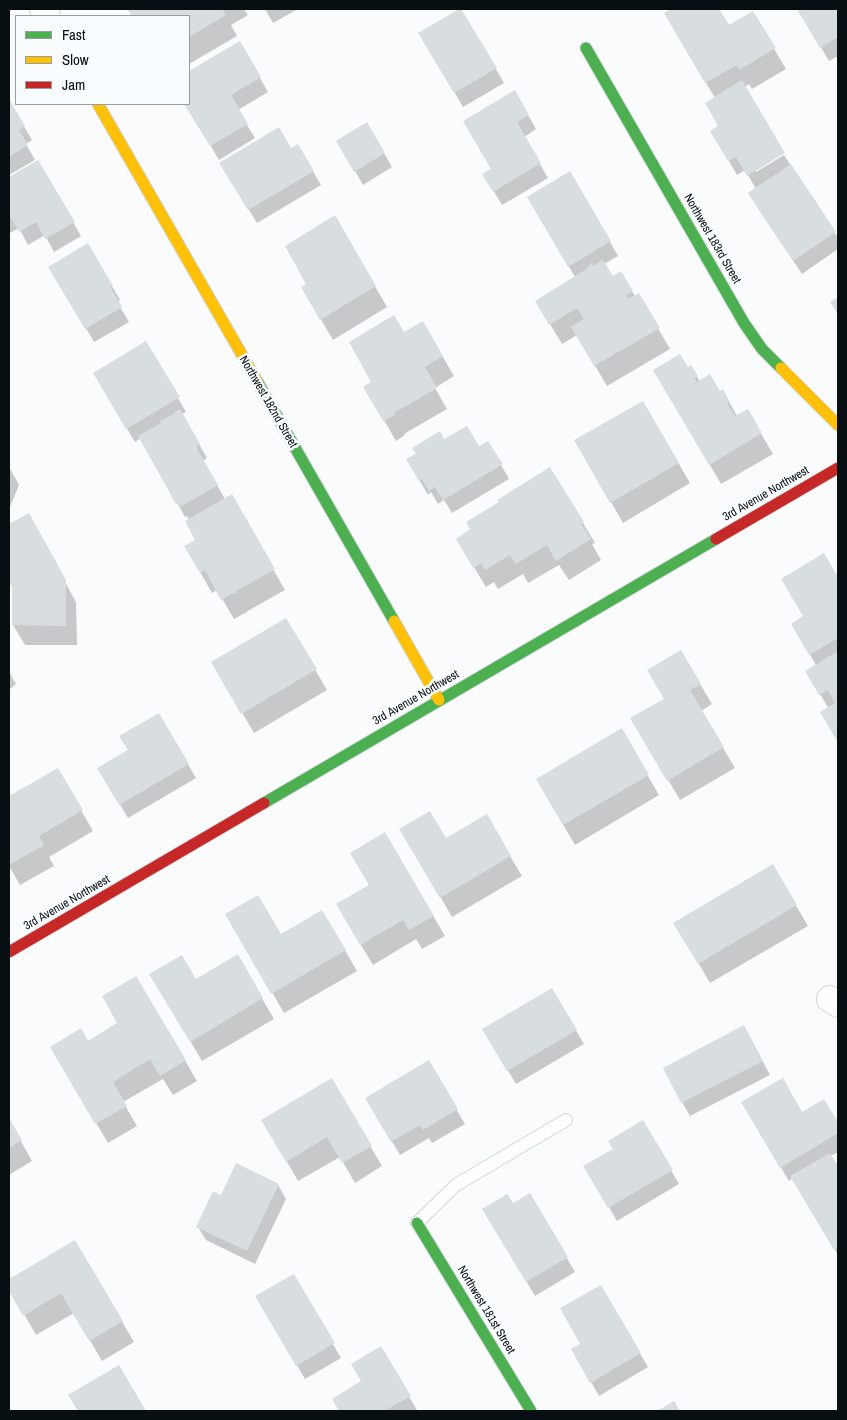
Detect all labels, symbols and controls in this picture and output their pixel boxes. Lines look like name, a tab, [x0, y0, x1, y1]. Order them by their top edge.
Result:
legend	[15, 15, 190, 105]
text: Fast	[62, 24, 85, 45]
text: Slow	[62, 49, 89, 70]
text: Jam	[62, 74, 85, 95]
street label: Northwest 183rd Street	[680, 192, 744, 286]
street label: Northwest 182nd Street	[236, 354, 300, 450]
street label: 3rd Avenue Northwest	[720, 463, 812, 525]
street label: 3rd Avenue Northwest	[370, 667, 462, 729]
street label: 3rd Avenue Northwest	[21, 872, 113, 934]
street label: Northwest 181st Street	[454, 1263, 518, 1357]

